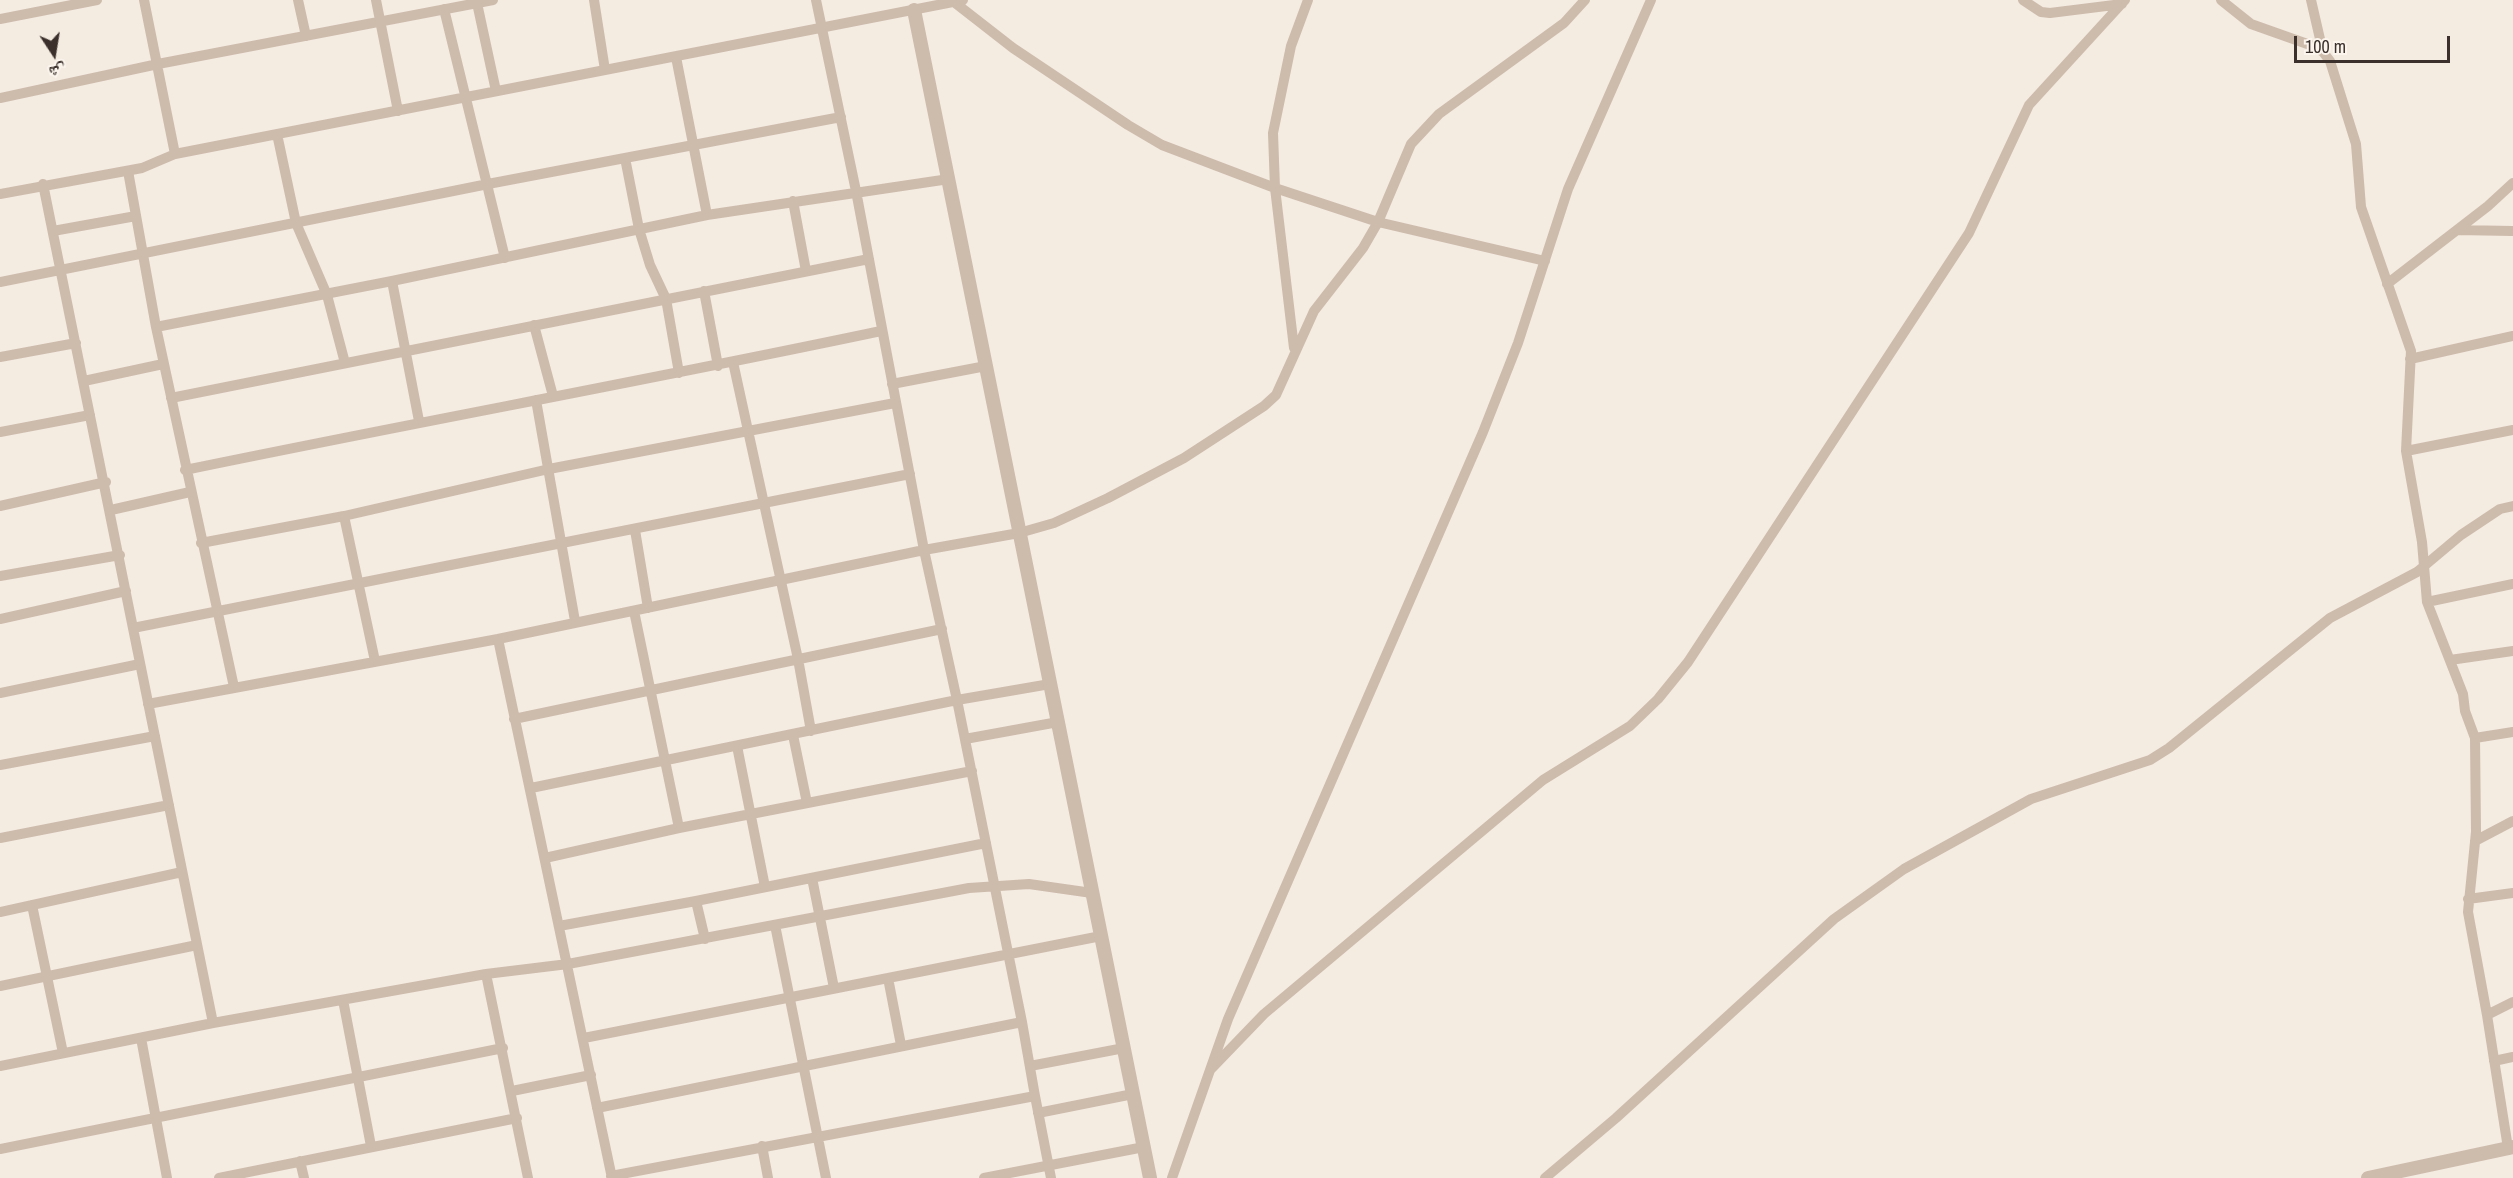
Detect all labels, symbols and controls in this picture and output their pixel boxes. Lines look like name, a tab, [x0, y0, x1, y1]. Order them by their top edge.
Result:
north arrow	[24, 24, 84, 84]
scale bar	[2297, 24, 2453, 62]
text: 100 m	[2305, 34, 2346, 59]
text: ش	[47, 59, 68, 84]

